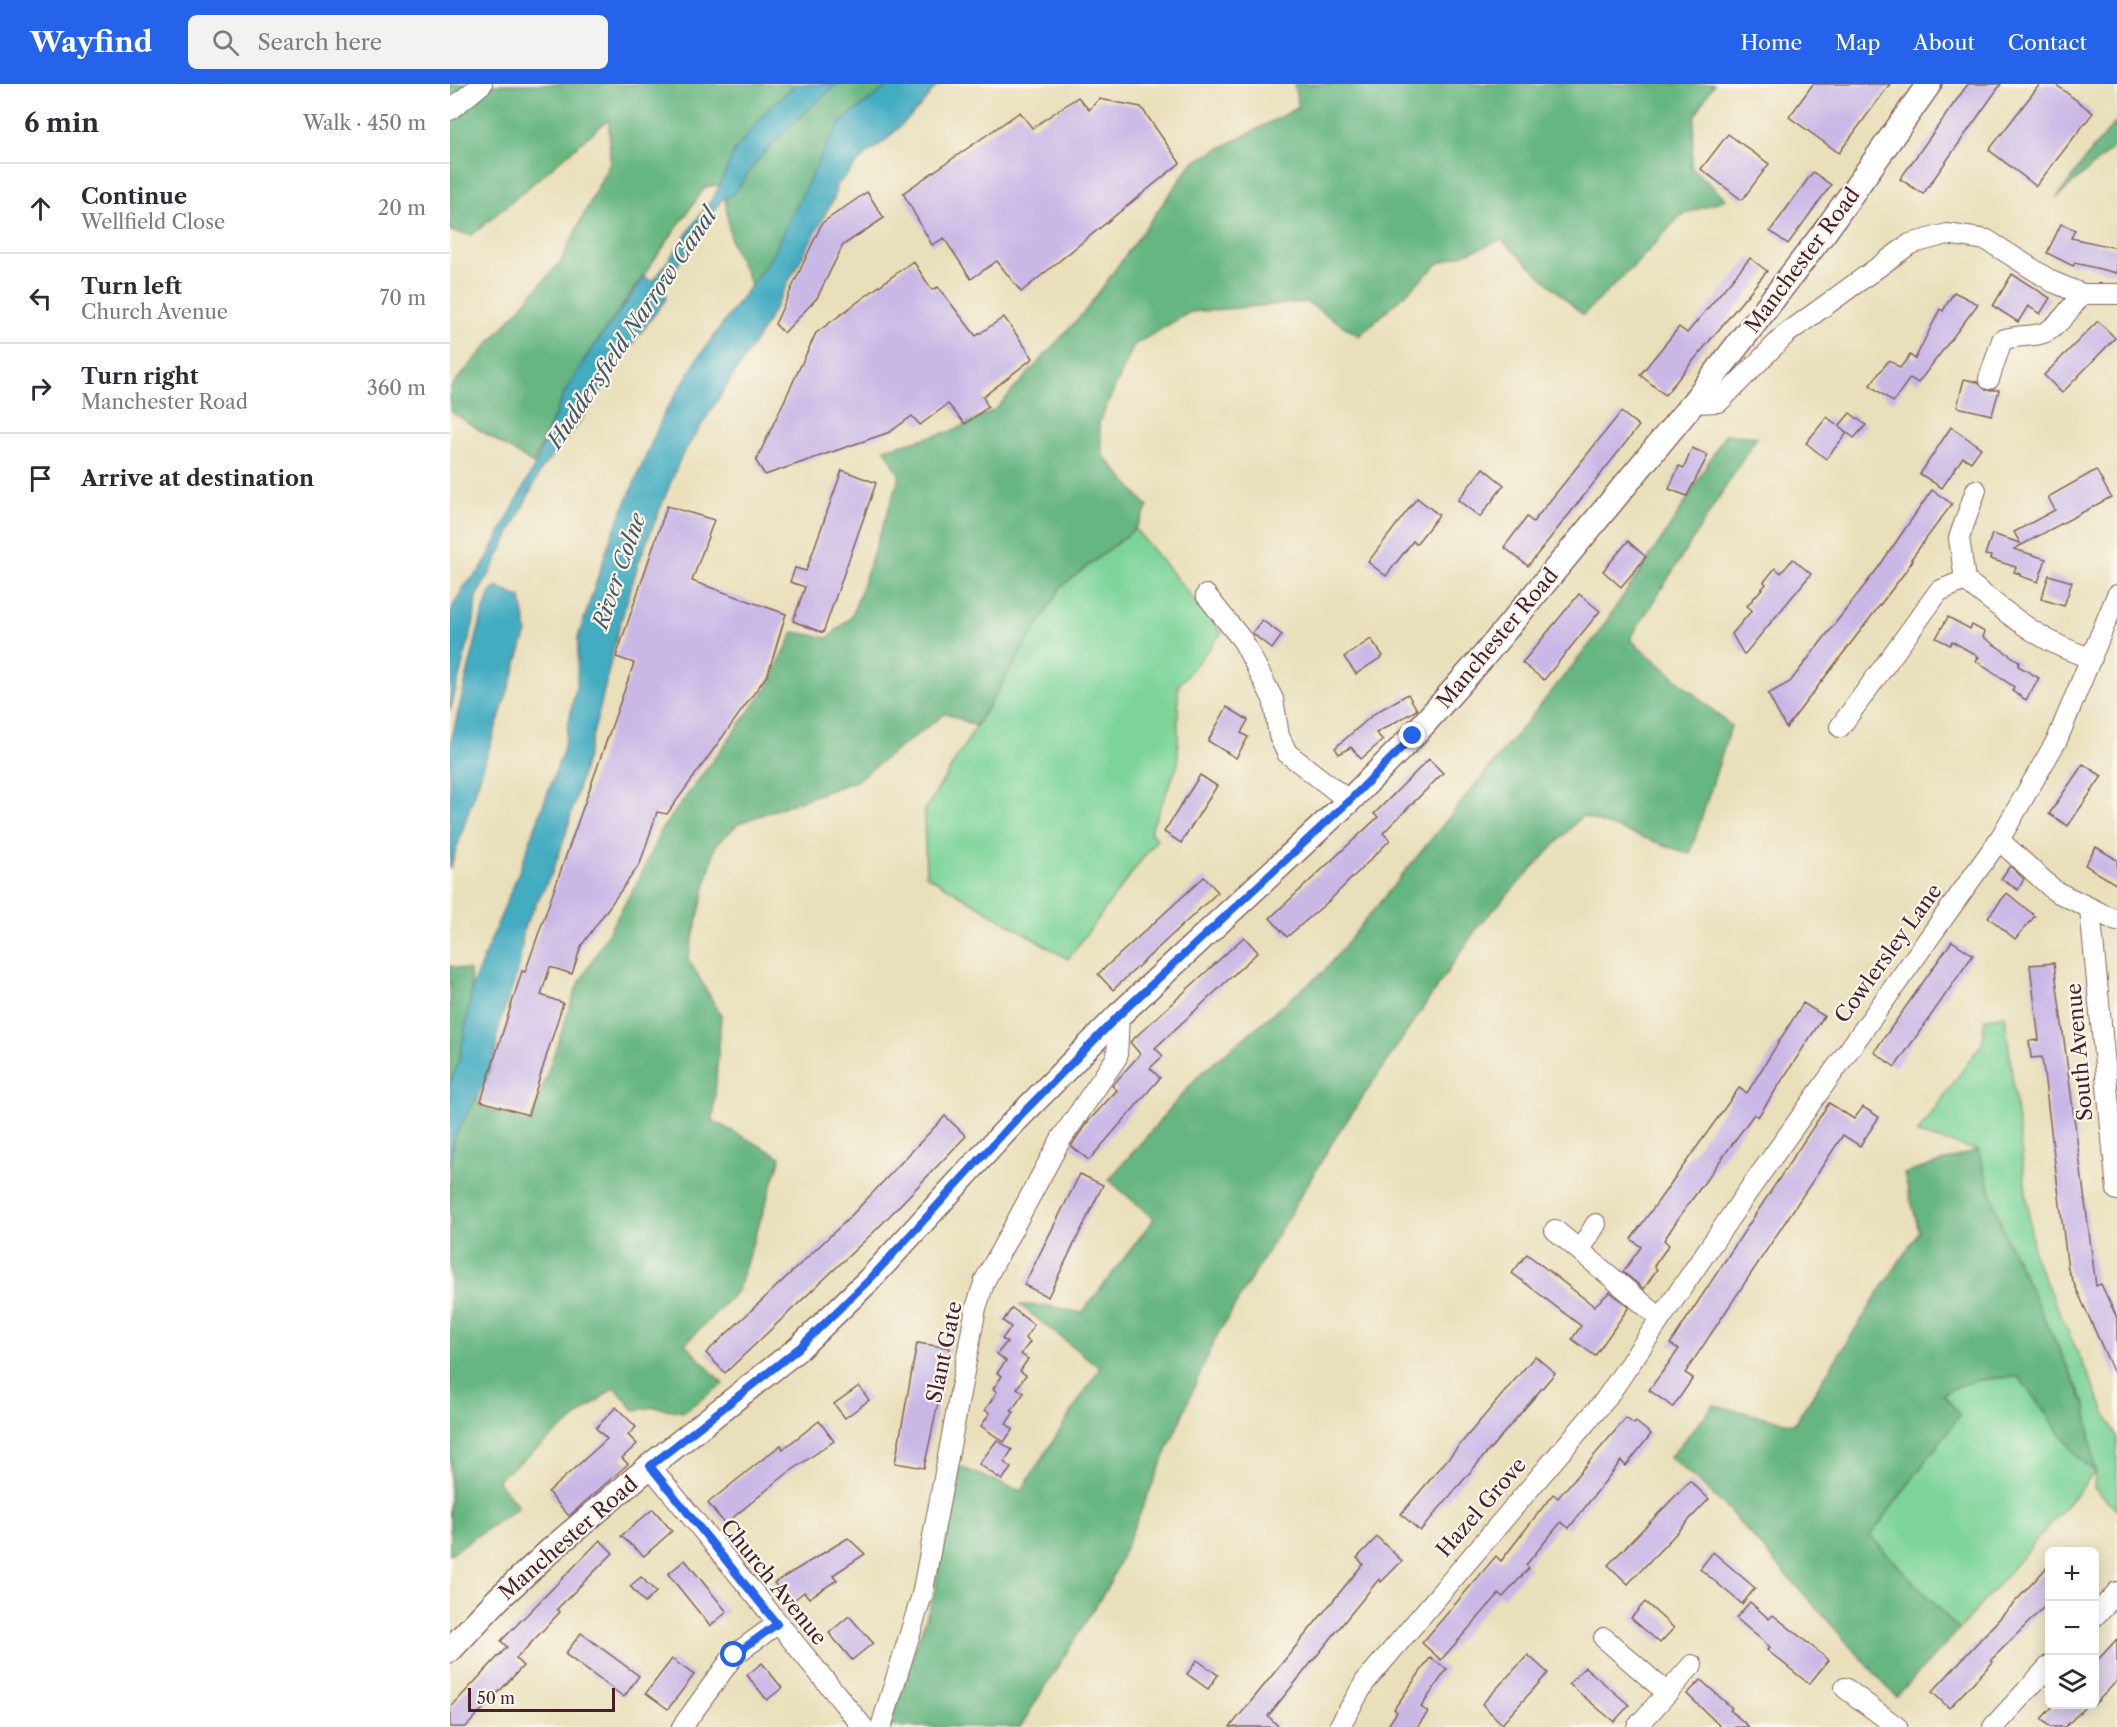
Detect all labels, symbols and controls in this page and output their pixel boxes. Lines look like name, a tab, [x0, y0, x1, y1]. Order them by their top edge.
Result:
search box	[188, 15, 608, 69]
text: Wayfind	[30, 25, 152, 59]
icon: search	[209, 26, 242, 59]
text: Search here	[257, 29, 382, 56]
text: Home	[1741, 30, 1802, 55]
text: Map	[1835, 30, 1880, 55]
text: About	[1913, 30, 1975, 55]
text: Contact	[2008, 30, 2087, 55]
text: 6 min	[24, 107, 99, 139]
text: Walk · 450 m	[303, 111, 426, 135]
street label: Manchester Road	[1739, 182, 1865, 338]
text: Continue	[81, 183, 187, 210]
icon: ahead	[24, 192, 57, 225]
text: 20 m	[378, 196, 426, 220]
water label: Huddersfield Narrow Canal	[540, 200, 725, 455]
text: Wellfield Close	[81, 210, 225, 234]
text: Turn left	[81, 273, 182, 300]
icon: left	[24, 282, 57, 315]
text: 70 m	[380, 286, 426, 310]
text: Church Avenue	[81, 300, 228, 324]
text: Turn right	[81, 363, 199, 390]
icon: right	[24, 372, 57, 405]
text: 360 m	[367, 376, 426, 400]
text: Manchester Road	[81, 390, 248, 414]
icon: arrive	[24, 462, 57, 495]
text: Arrive at destination	[81, 465, 314, 492]
water label: River Colne	[586, 508, 652, 634]
street label: Manchester Road	[1431, 563, 1563, 713]
route end	[1399, 722, 1425, 748]
street label: Cowlersley Lane	[1829, 879, 1947, 1027]
street label: South Avenue	[2061, 982, 2097, 1122]
street label: Slant Gate	[921, 1299, 967, 1405]
street label: Hazel Grove	[1431, 1452, 1531, 1562]
street label: Manchester Road	[494, 1471, 643, 1605]
street label: Church Avenue	[716, 1514, 832, 1650]
map controls	[2045, 1547, 2099, 1709]
button: +	[2045, 1547, 2099, 1601]
button: −	[2045, 1601, 2099, 1655]
route start	[720, 1641, 746, 1667]
button: layers	[2045, 1655, 2099, 1709]
scale bar	[468, 1685, 615, 1712]
text: 50 m	[477, 1688, 515, 1708]

